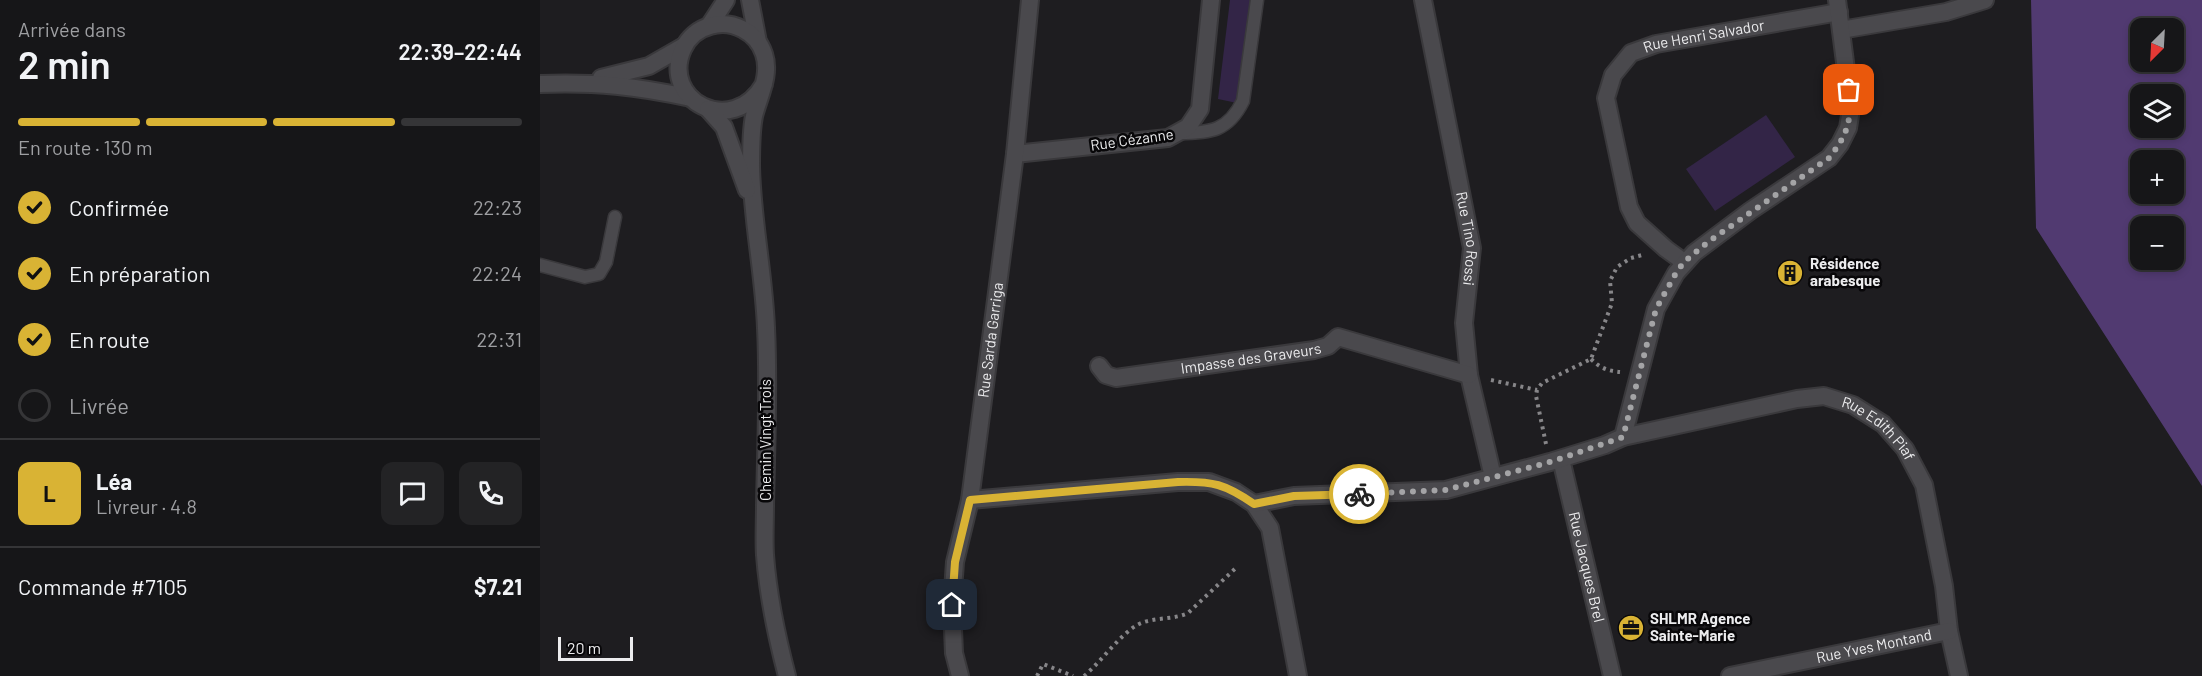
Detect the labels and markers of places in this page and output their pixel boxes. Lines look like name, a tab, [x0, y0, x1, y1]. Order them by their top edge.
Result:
pin	[1823, 64, 1874, 115]
place label: Résidence arabesque	[1810, 254, 1880, 289]
building icon: Résidence arabesque	[1775, 258, 1805, 288]
pin	[926, 579, 977, 630]
place label: SHLMR Agence Sainte-Marie	[1650, 609, 1750, 644]
office icon: SHLMR Agence Sainte-Marie	[1616, 613, 1646, 643]

